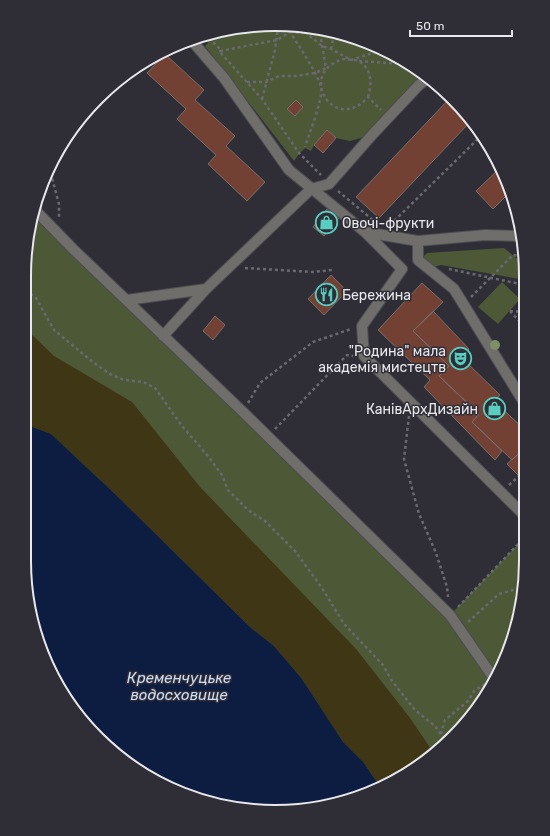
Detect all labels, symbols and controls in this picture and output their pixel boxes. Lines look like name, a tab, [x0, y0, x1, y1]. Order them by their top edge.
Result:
scale bar	[410, 12, 512, 38]
text: 50 m	[416, 19, 444, 33]
shop icon: Овочі-фрукти	[313, 210, 339, 236]
place label: Овочі-фрукти	[342, 215, 434, 232]
restaurant icon: Бережина	[314, 282, 340, 308]
place label: Бережина	[342, 287, 411, 304]
place label: "Родина" мала академія мистецтв	[318, 343, 446, 376]
theatre icon: "Родина" мала академія мистецтв	[448, 346, 474, 372]
shop icon: КанівАрхДизайн	[481, 396, 507, 422]
place label: КанівАрхДизайн	[366, 401, 478, 418]
water label: Кременчуцьке водосховище	[127, 669, 232, 704]

